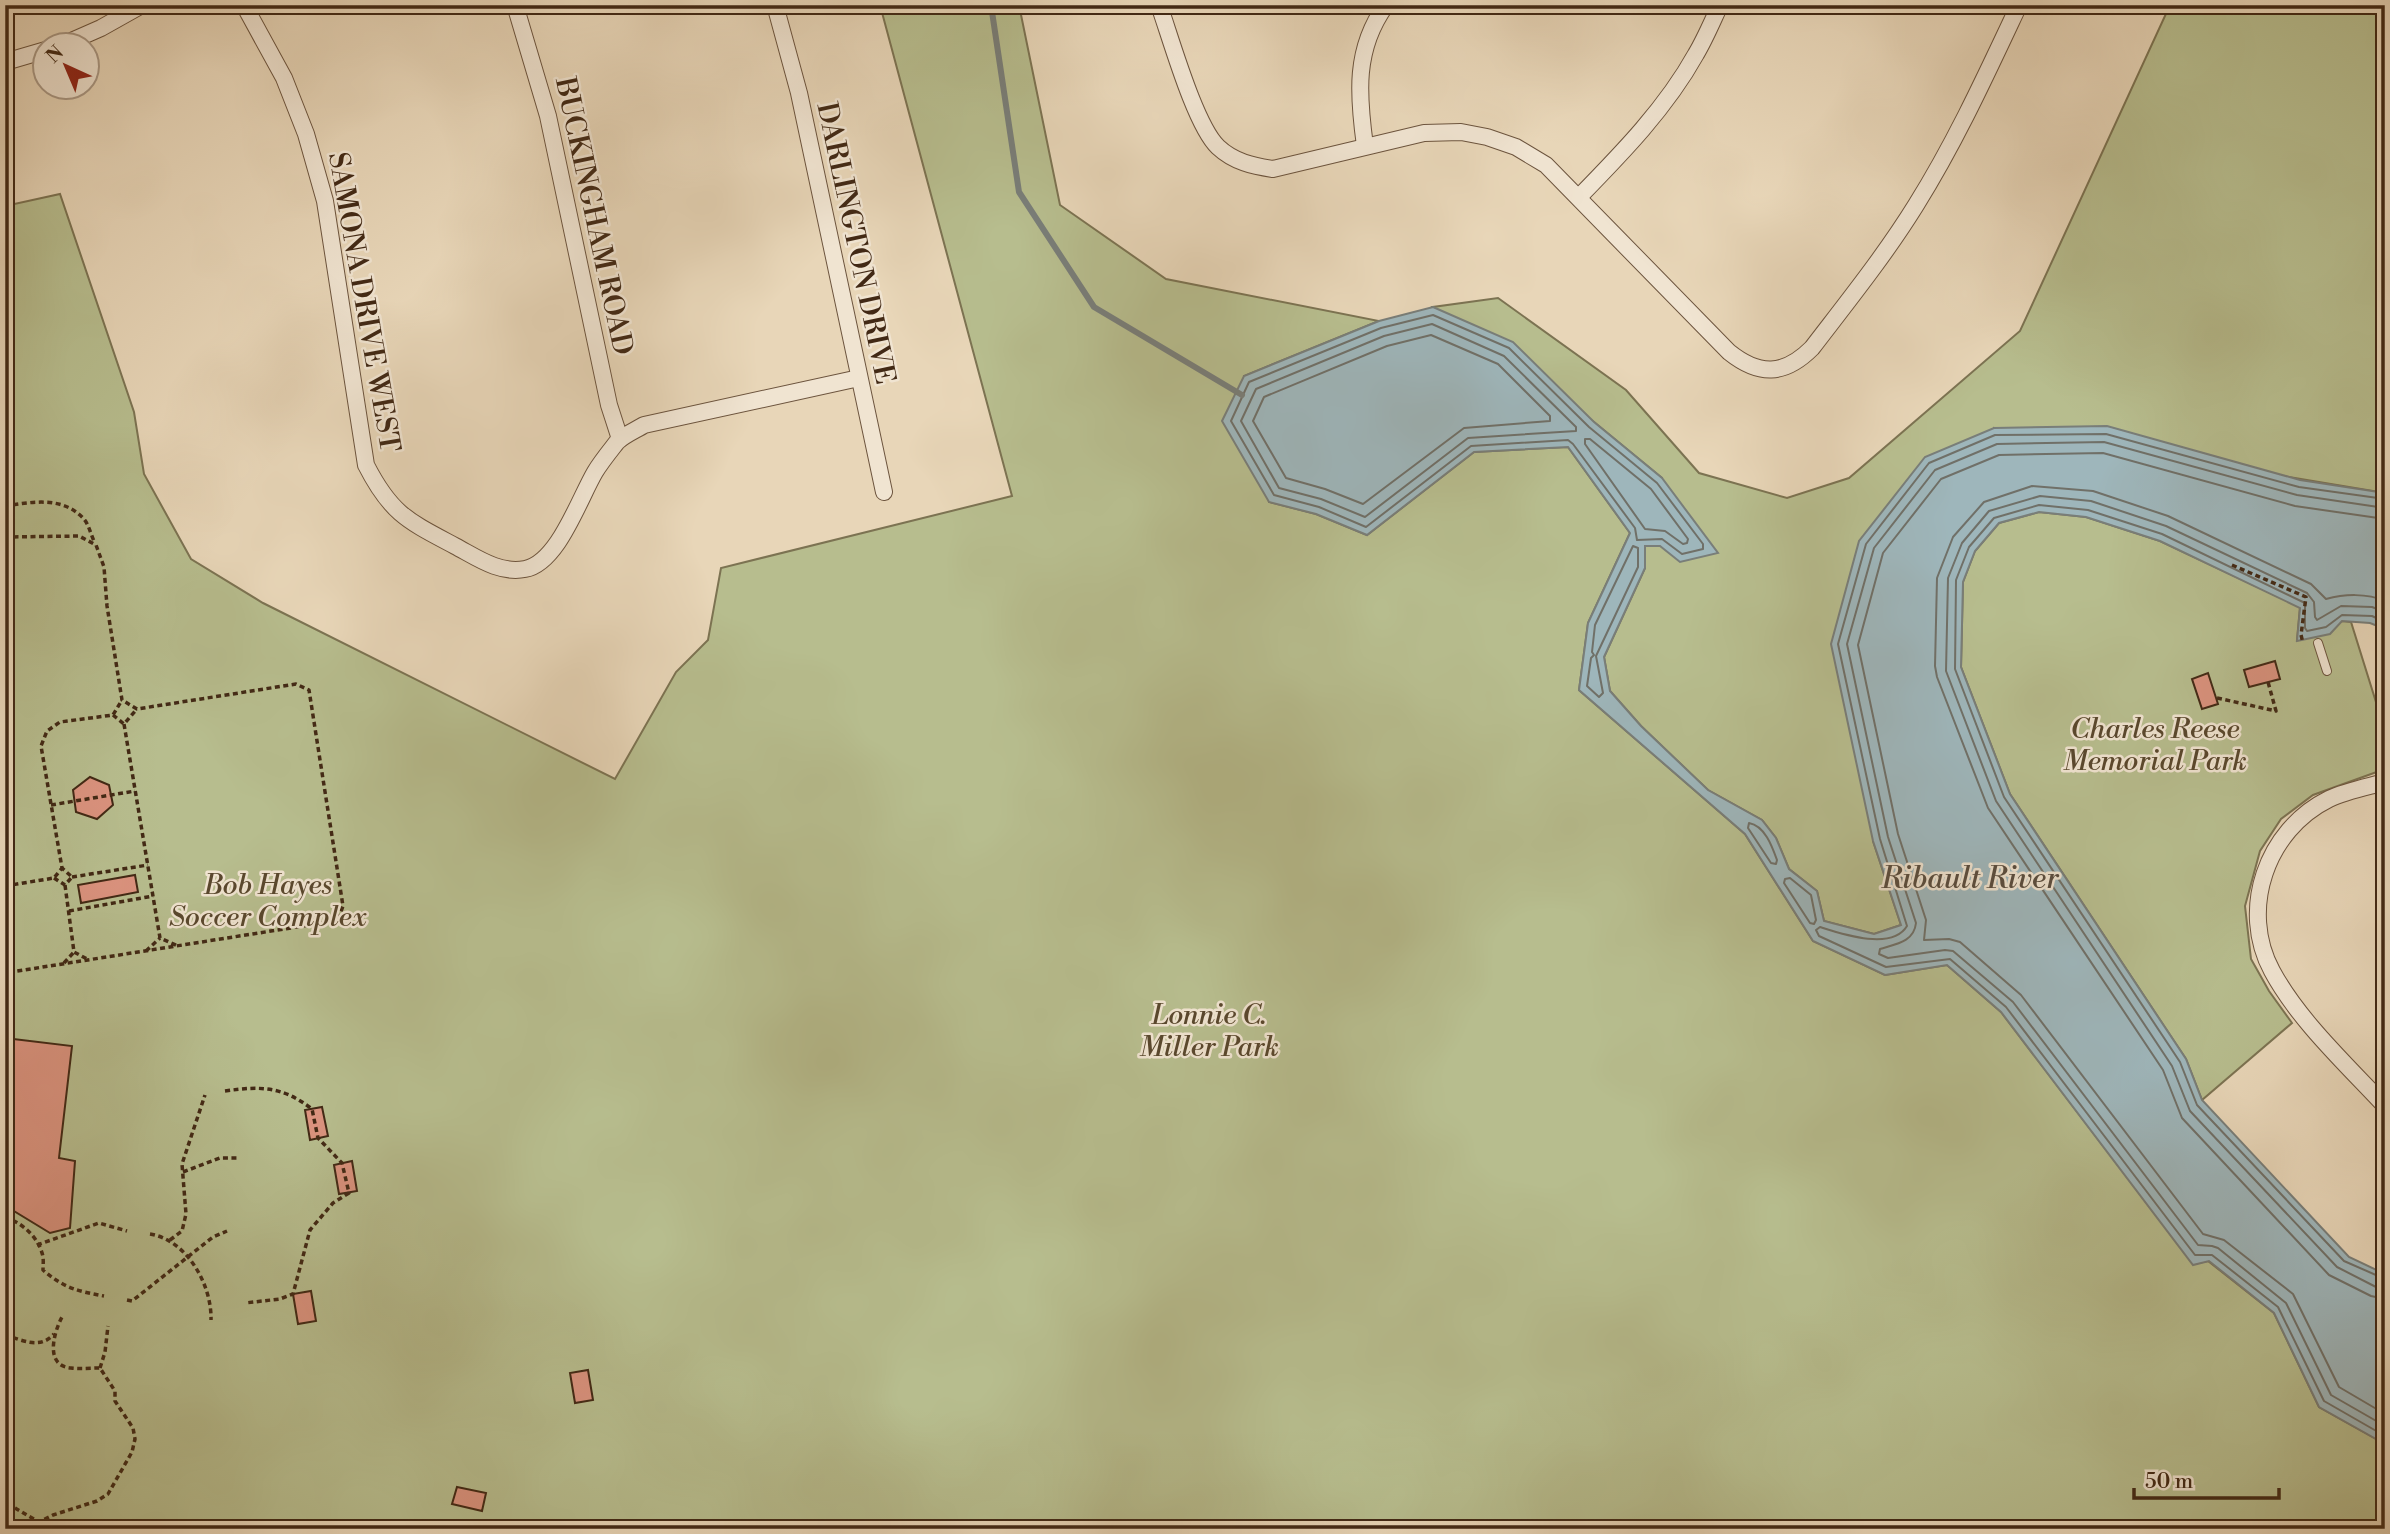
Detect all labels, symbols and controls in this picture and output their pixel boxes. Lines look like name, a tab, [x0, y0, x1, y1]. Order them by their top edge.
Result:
north arrow	[32, 32, 102, 102]
text: N	[41, 41, 69, 68]
street label: BUCKINGHAM ROAD	[547, 73, 640, 358]
street label: DARLINGTON DRIVE	[809, 99, 903, 387]
street label: SAMONA DRIVE WEST	[320, 150, 407, 455]
park label: Charles Reese Memorial Park	[2063, 712, 2247, 779]
water label: Ribault River	[1880, 860, 2060, 898]
park label: Bob Hayes Soccer Complex	[169, 868, 367, 935]
park label: Lonnie C. Miller Park	[1139, 998, 1279, 1065]
scale bar	[2134, 1457, 2280, 1501]
text: 50 m	[2145, 1469, 2193, 1495]

